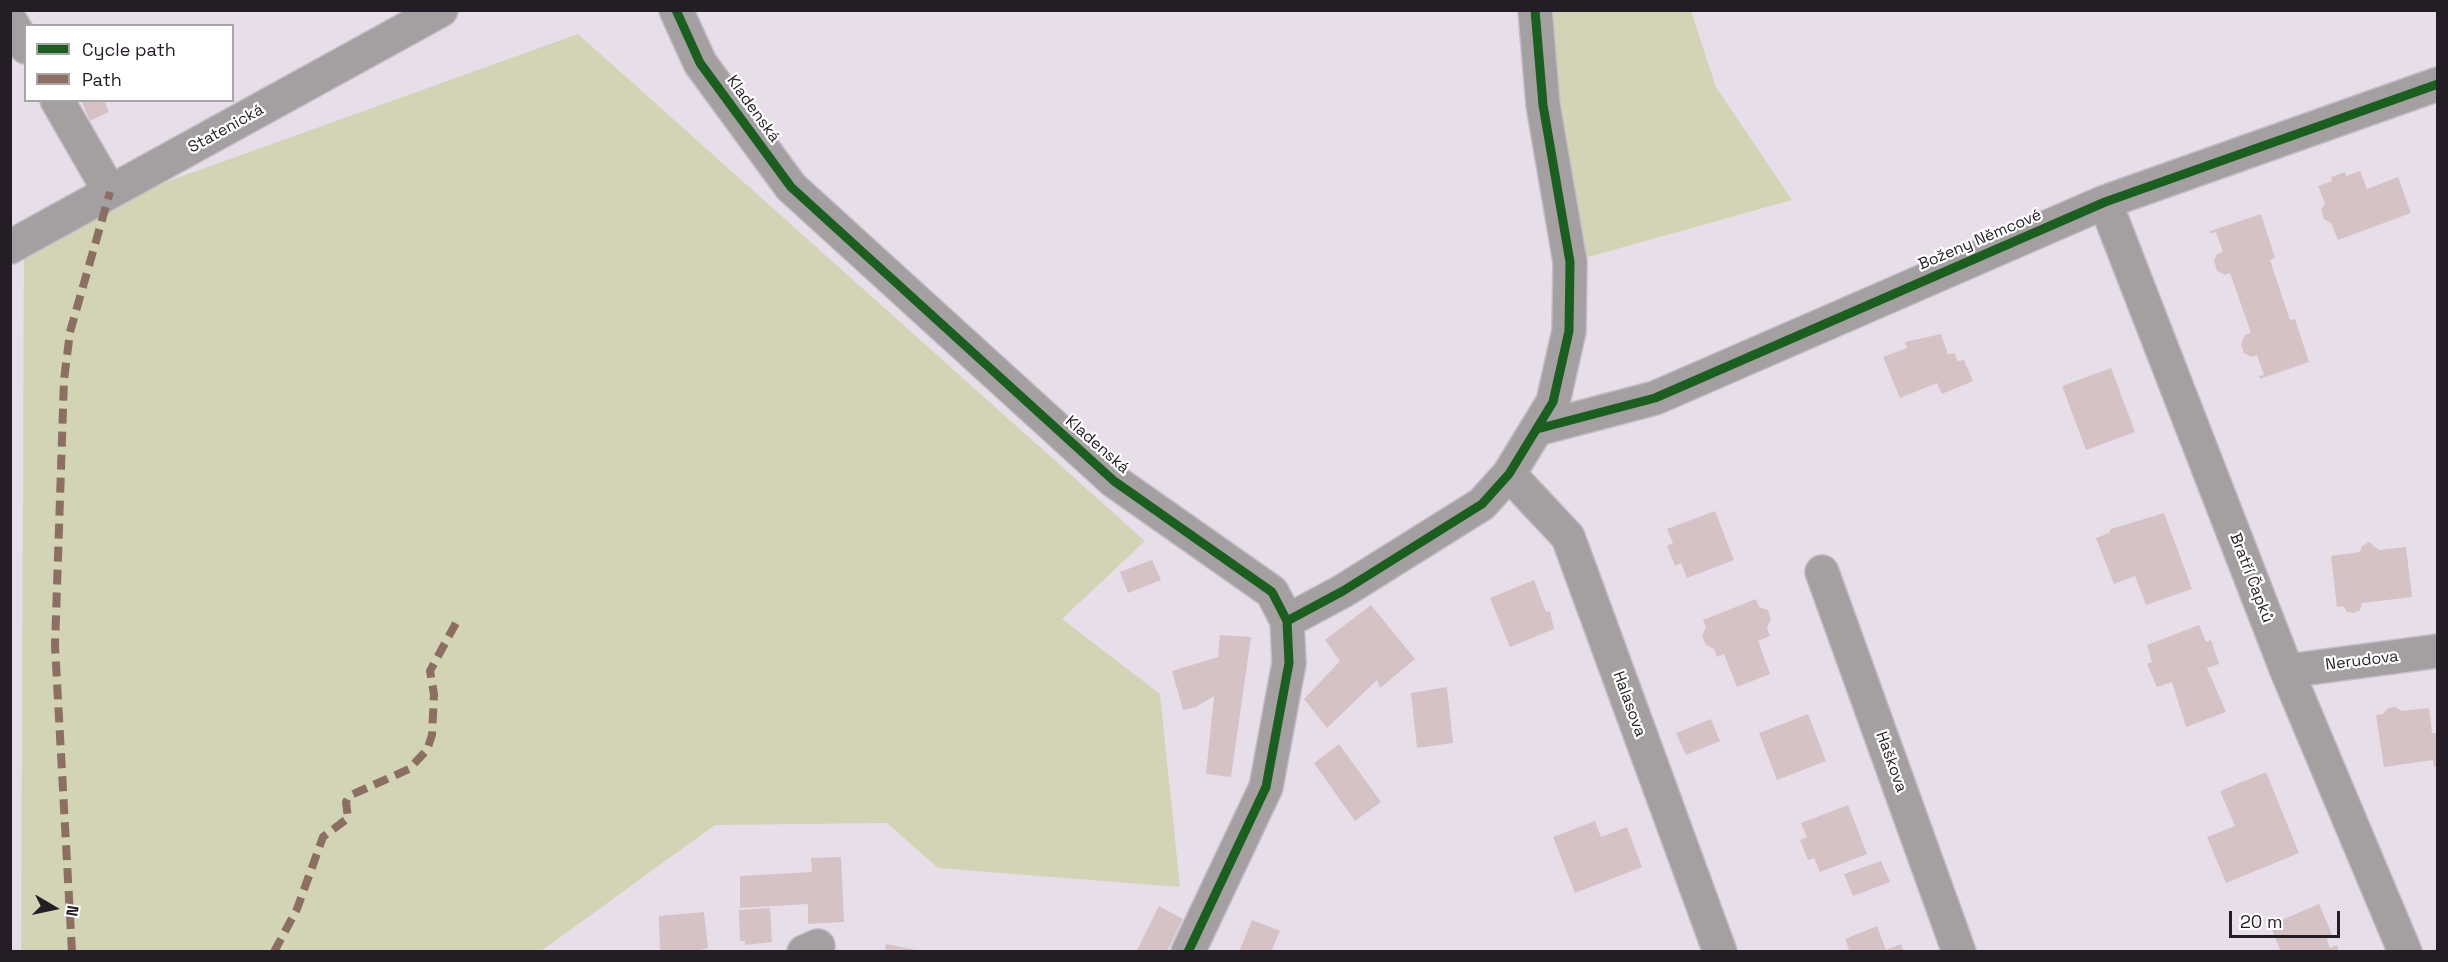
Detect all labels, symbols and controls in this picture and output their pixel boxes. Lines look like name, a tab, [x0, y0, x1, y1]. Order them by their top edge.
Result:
legend	[24, 24, 234, 102]
text: Cycle path	[82, 38, 176, 61]
text: Path	[82, 68, 122, 91]
street label: Kladenská	[722, 72, 784, 146]
street label: Statenická	[185, 100, 267, 158]
street label: Boženy Němcové	[1915, 205, 2045, 275]
street label: Kladenská	[1061, 412, 1133, 478]
street label: Bratří Čapků	[2225, 530, 2277, 626]
street label: Nerudova	[2324, 647, 2400, 675]
street label: Halasova	[1608, 669, 1650, 739]
street label: Haškova	[1871, 729, 1911, 795]
north arrow	[24, 878, 84, 938]
scale bar	[2232, 899, 2343, 937]
text: N	[61, 904, 83, 918]
text: 20 m	[2240, 910, 2283, 933]

